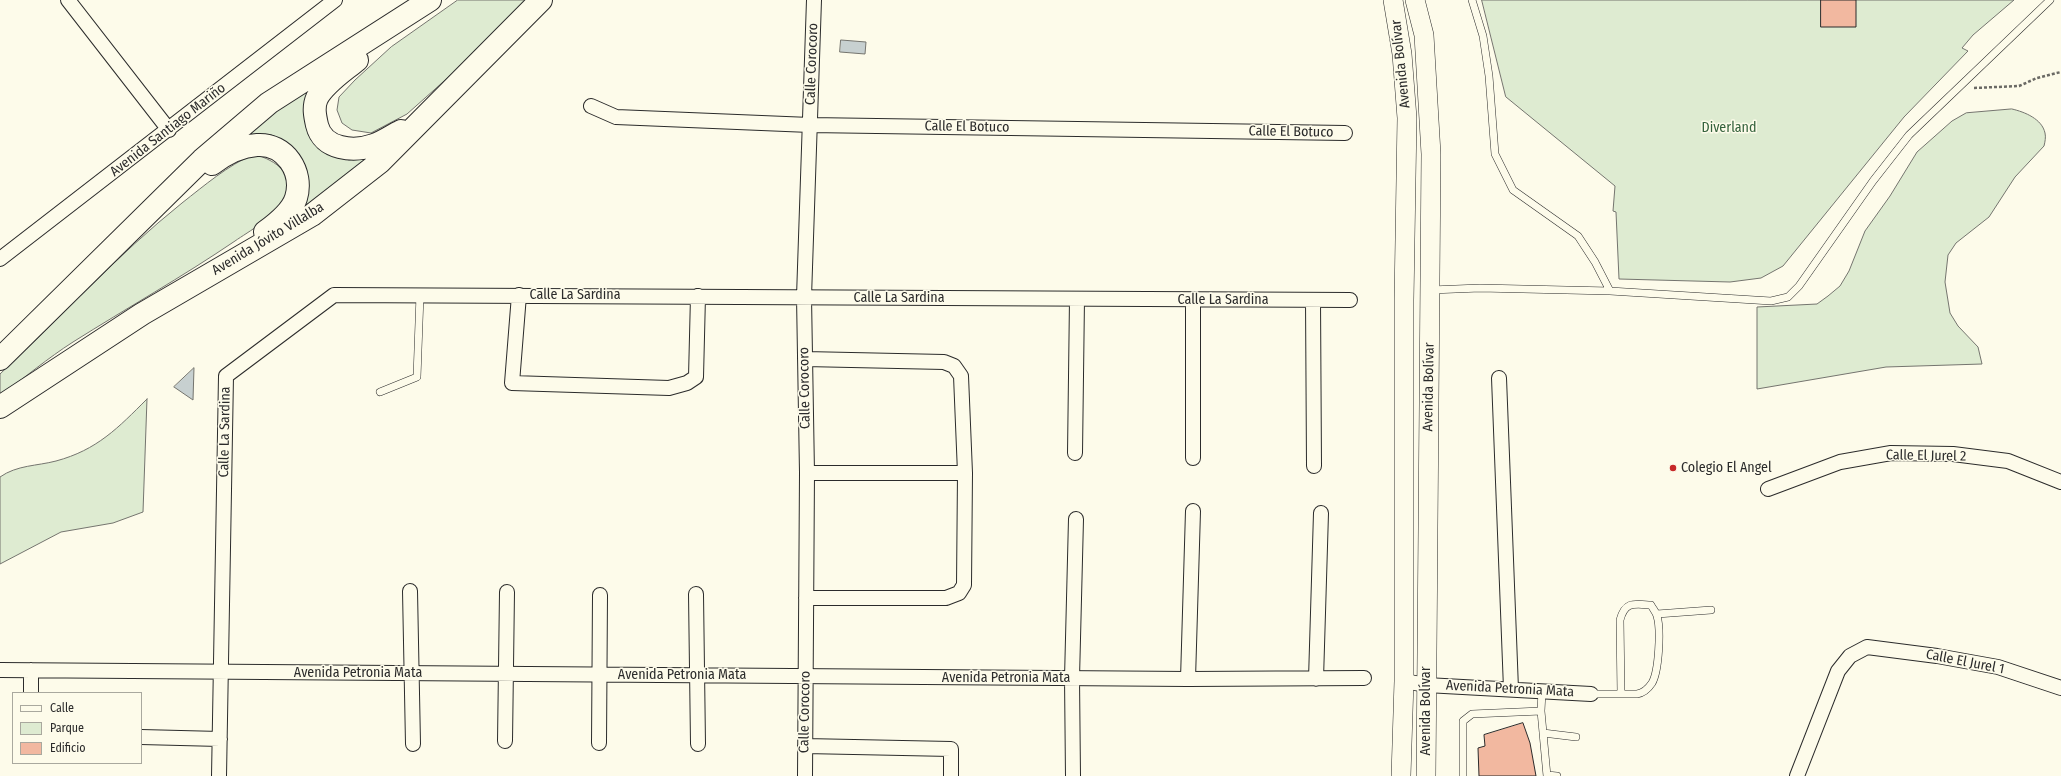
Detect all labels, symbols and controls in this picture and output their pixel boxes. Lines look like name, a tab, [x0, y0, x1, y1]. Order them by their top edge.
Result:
street label: Avenida Bolívar	[1388, 19, 1414, 109]
street label: Calle Corocoro	[802, 23, 822, 105]
street label: Avenida Santiago Mariño	[107, 80, 229, 180]
street label: Calle El Botuco	[925, 118, 1009, 136]
park label: Diverland	[1701, 120, 1757, 136]
street label: Calle El Botuco	[1249, 123, 1333, 141]
street label: Avenida Jóvito Villalba	[209, 199, 327, 279]
street label: Calle La Sardina	[529, 287, 621, 303]
street label: Calle La Sardina	[853, 290, 945, 306]
street label: Calle La Sardina	[1177, 292, 1269, 308]
street label: Avenida Bolívar	[1420, 342, 1438, 432]
street label: Calle Corocoro	[796, 347, 814, 429]
street label: Calle La Sardina	[216, 386, 234, 478]
street label: Calle El Jurel 2	[1886, 447, 1966, 465]
place label: Colegio El Angel	[1681, 460, 1772, 476]
marker: Colegio El Angel	[1668, 463, 1678, 473]
street label: Calle El Jurel 1	[1924, 646, 2006, 678]
street label: Avenida Petronia Mata	[294, 665, 422, 681]
street label: Avenida Bolívar	[1418, 666, 1434, 756]
street label: Avenida Petronia Mata	[618, 667, 746, 683]
street label: Avenida Petronia Mata	[942, 670, 1070, 686]
street label: Calle Corocoro	[796, 671, 814, 753]
street label: Avenida Petronia Mata	[1445, 677, 1575, 701]
legend	[12, 692, 142, 764]
text: Calle	[50, 701, 74, 715]
text: Parque	[50, 721, 84, 735]
text: Edificio	[50, 741, 86, 755]

